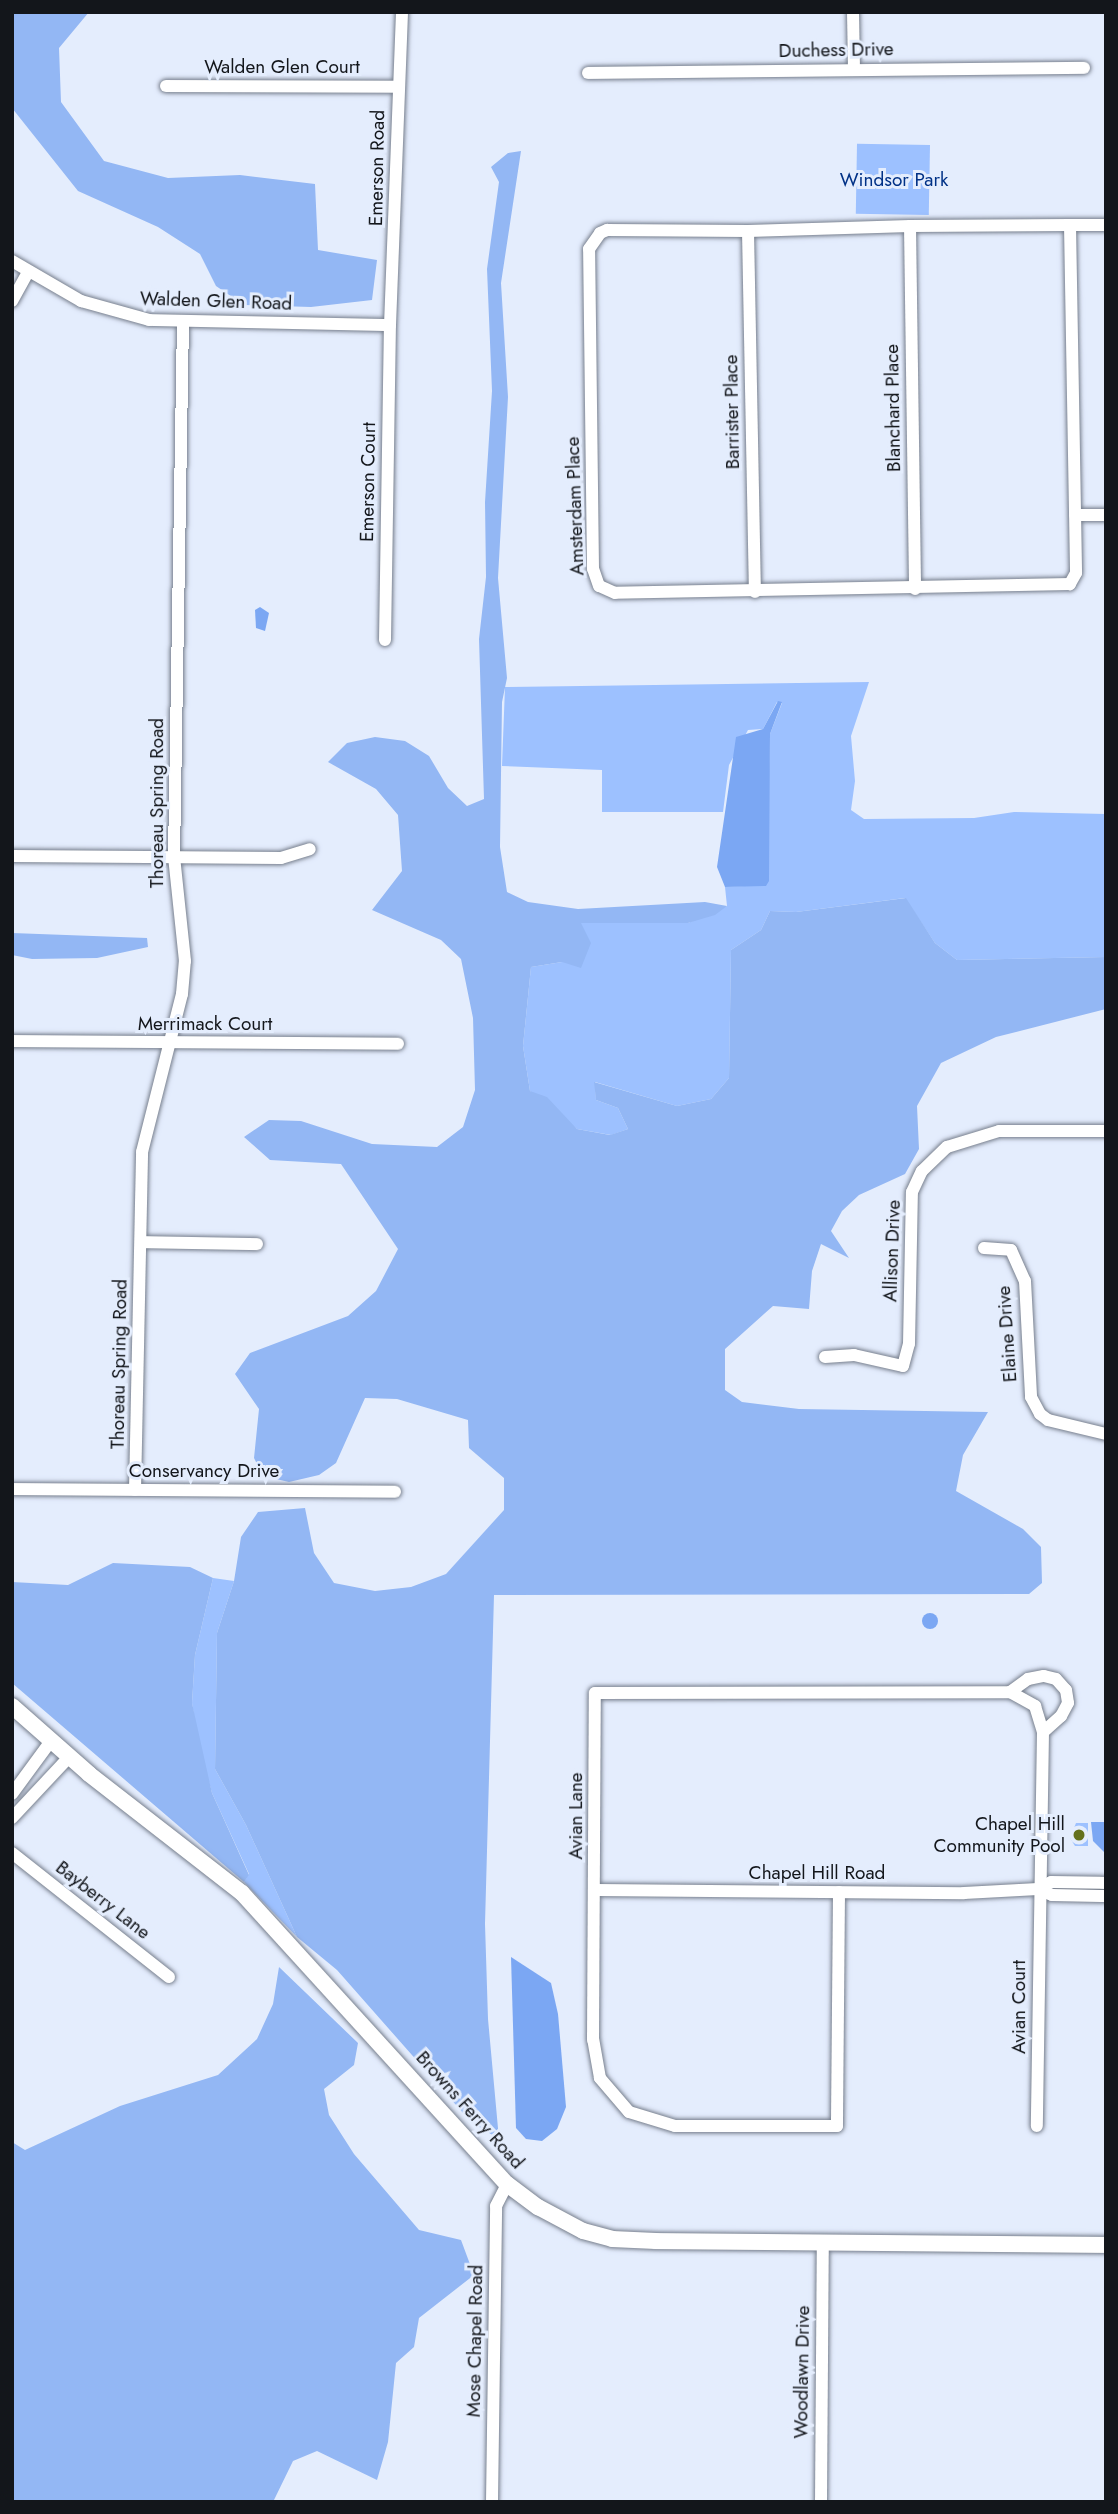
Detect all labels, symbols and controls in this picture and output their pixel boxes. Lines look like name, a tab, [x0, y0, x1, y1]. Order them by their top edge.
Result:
street label: Duchess Drive	[778, 38, 894, 62]
street label: Walden Glen Court	[204, 56, 360, 78]
street label: Emerson Road	[365, 110, 389, 226]
park label: Windsor Park	[840, 169, 948, 191]
street label: Walden Glen Road	[140, 287, 292, 315]
street label: Blanchard Place	[880, 344, 906, 472]
street label: Barrister Place	[720, 354, 744, 470]
street label: Emerson Court	[356, 422, 380, 542]
street label: Amsterdam Place	[561, 436, 589, 576]
street label: Thoreau Spring Road	[146, 718, 168, 888]
street label: Merrimack Court	[138, 1013, 272, 1035]
street label: Allison Drive	[879, 1200, 905, 1302]
street label: Thoreau Spring Road	[106, 1279, 132, 1449]
street label: Elaine Drive	[992, 1285, 1022, 1383]
street label: Conservancy Drive	[129, 1460, 279, 1482]
street label: Avian Lane	[565, 1772, 587, 1860]
place label: Chapel Hill Community Pool	[934, 1813, 1065, 1857]
marker: Chapel Hill Community Pool	[1071, 1827, 1087, 1843]
street label: Bayberry Lane	[51, 1856, 155, 1944]
street label: Chapel Hill Road	[749, 1862, 885, 1884]
street label: Avian Court	[1008, 1960, 1030, 2054]
street label: Browns Ferry Road	[411, 2046, 529, 2174]
street label: Mose Chapel Road	[462, 2264, 488, 2418]
street label: Woodlawn Drive	[789, 2305, 815, 2439]

